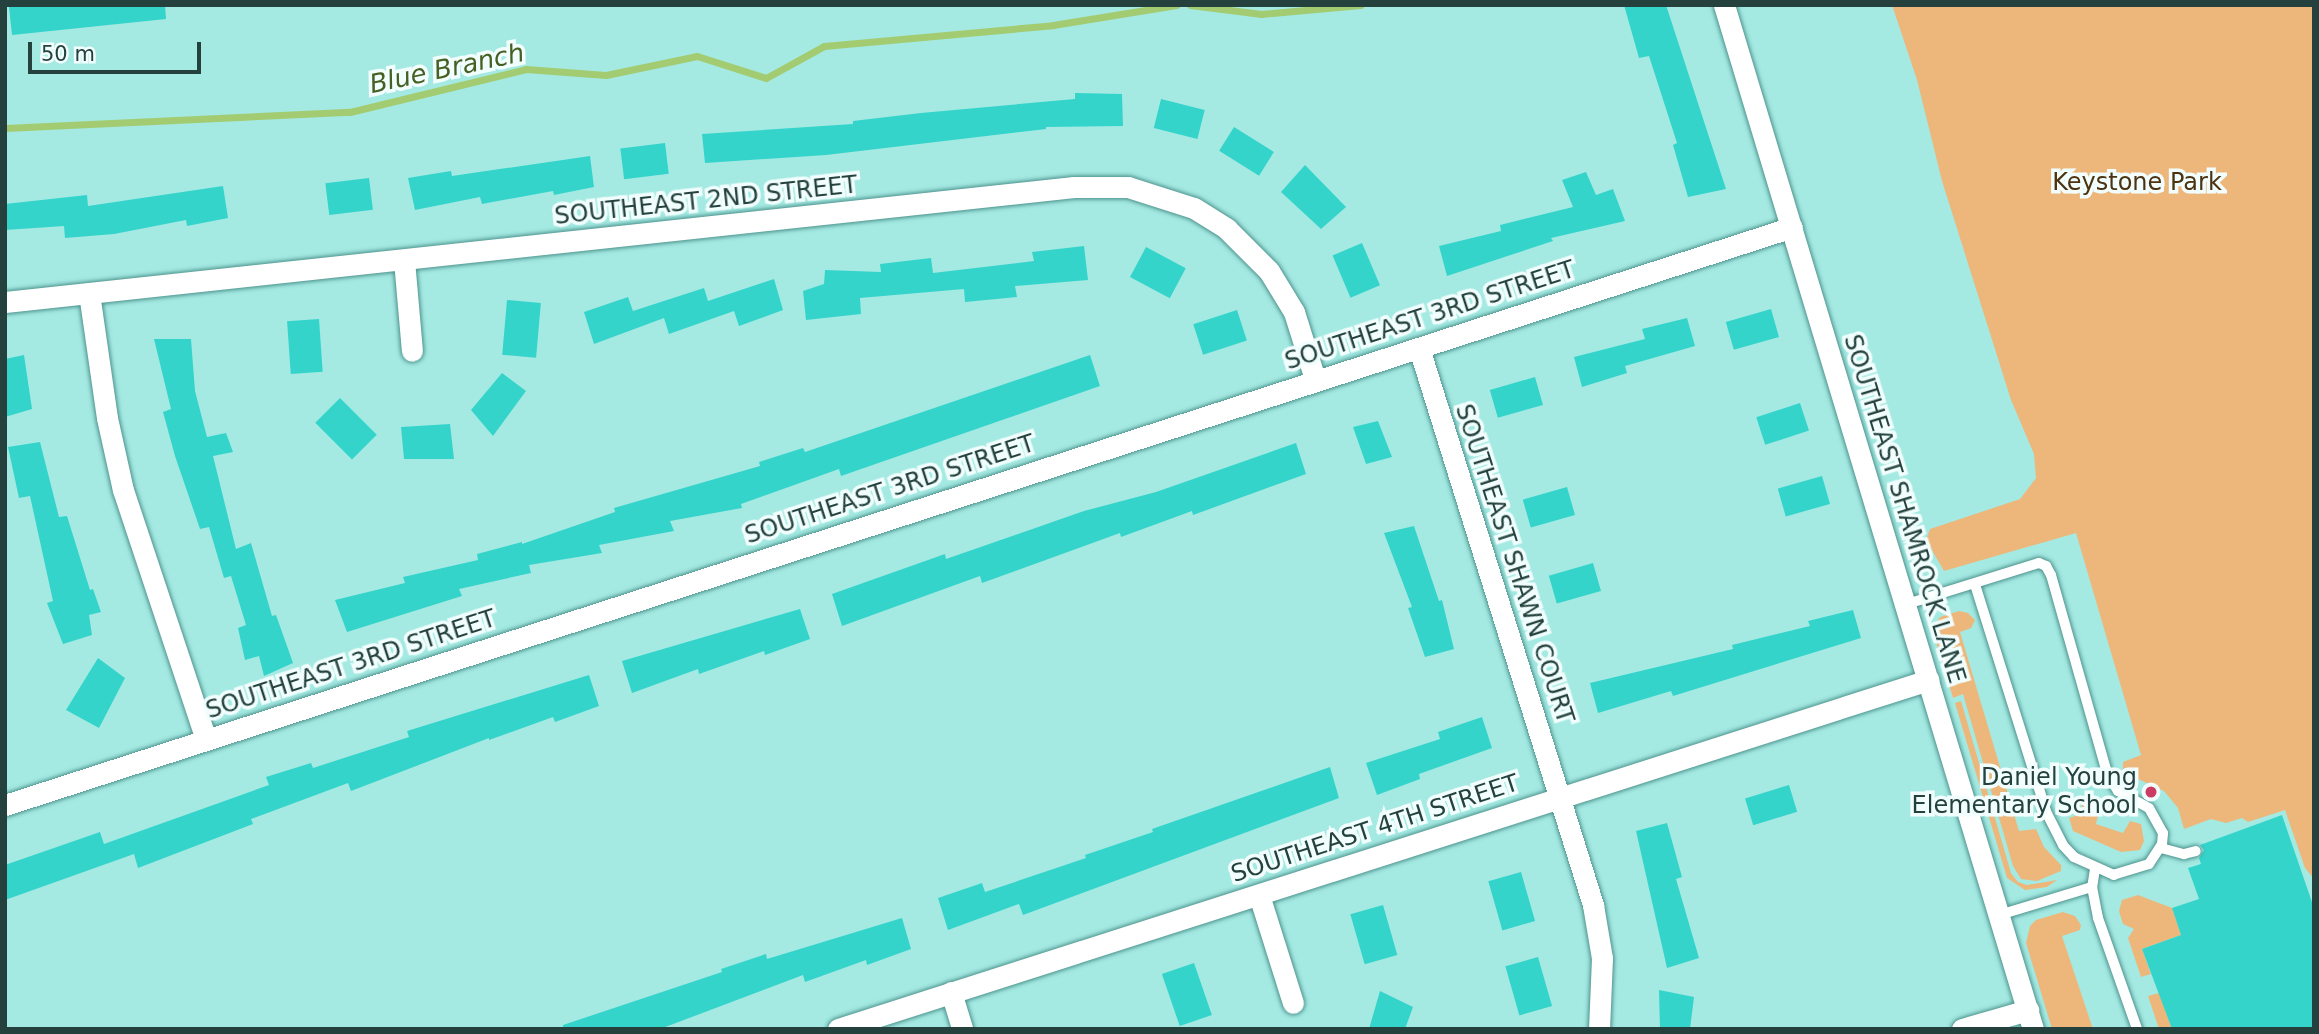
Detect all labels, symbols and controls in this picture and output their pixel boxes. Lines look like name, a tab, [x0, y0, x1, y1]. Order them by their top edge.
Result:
scale bar	[32, 28, 205, 72]
water label: Blue Branch	[367, 37, 527, 101]
text: 50 m	[41, 42, 95, 66]
park label: Keystone Park	[2052, 169, 2222, 197]
street label: SOUTHEAST 2ND STREET	[553, 171, 859, 231]
street label: SOUTHEAST 3RD STREET	[1281, 255, 1579, 377]
street label: SOUTHEAST SHAMROCK LANE	[1837, 331, 1971, 687]
street label: SOUTHEAST SHAWN COURT	[1449, 401, 1579, 727]
street label: SOUTHEAST 3RD STREET	[741, 429, 1039, 551]
street label: SOUTHEAST 3RD STREET	[202, 604, 500, 726]
place label: Daniel Young Elementary School	[1912, 764, 2137, 820]
street label: SOUTHEAST 4TH STREET	[1228, 769, 1522, 889]
marker: Daniel Young Elementary School	[2143, 784, 2159, 800]

